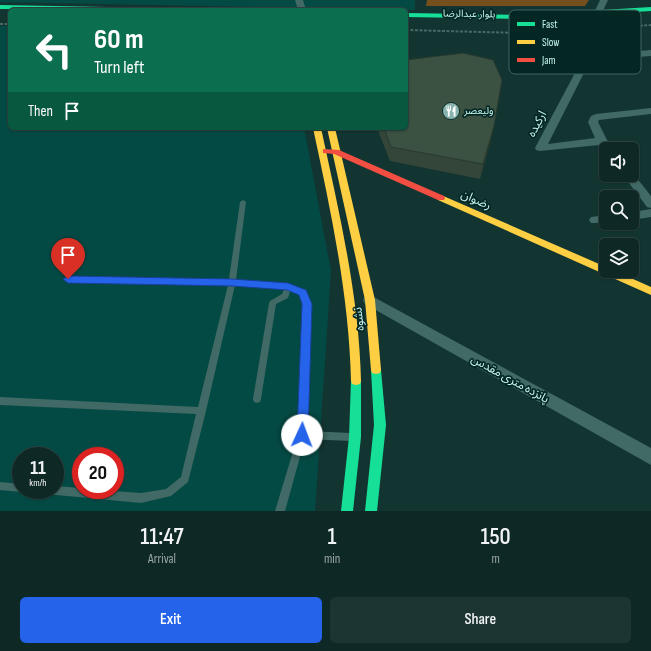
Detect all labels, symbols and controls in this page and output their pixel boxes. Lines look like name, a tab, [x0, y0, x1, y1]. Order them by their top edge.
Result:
street label: بلوار عبدالرضا	[443, 8, 496, 20]
legend	[509, 10, 641, 74]
text: Fast	[542, 18, 558, 31]
text: 60 m	[94, 23, 143, 56]
icon: left	[28, 24, 80, 76]
text: Slow	[542, 36, 559, 49]
text: Jam	[541, 54, 556, 67]
text: Turn left	[94, 57, 145, 78]
icon: arrive	[61, 100, 83, 122]
restaurant icon: ولیعصر	[441, 101, 461, 121]
text: Then	[28, 102, 53, 121]
place label: ولیعصر	[463, 105, 493, 117]
street label: ارکیده	[524, 108, 550, 140]
map controls	[599, 142, 639, 278]
button: sound	[599, 142, 639, 182]
street label: رضوان	[459, 187, 493, 213]
button: search	[599, 190, 639, 230]
pin	[51, 238, 85, 279]
button: layers	[599, 238, 639, 278]
icon: arrive	[57, 244, 79, 266]
street label: نشوه	[350, 306, 368, 332]
street label: پانزده متری مقدس	[468, 351, 552, 407]
position arrow	[281, 414, 323, 456]
speed limit sign: 20	[72, 447, 124, 499]
text: 11	[30, 456, 46, 480]
text: km/h	[29, 477, 47, 489]
text: 11:47	[140, 522, 184, 551]
text: 1	[328, 522, 337, 551]
text: 150	[480, 522, 511, 551]
text: Arrival	[148, 551, 176, 567]
text: min	[324, 551, 340, 567]
text: m	[491, 551, 500, 567]
button: Exit	[20, 597, 322, 643]
button: Share	[330, 597, 631, 643]

